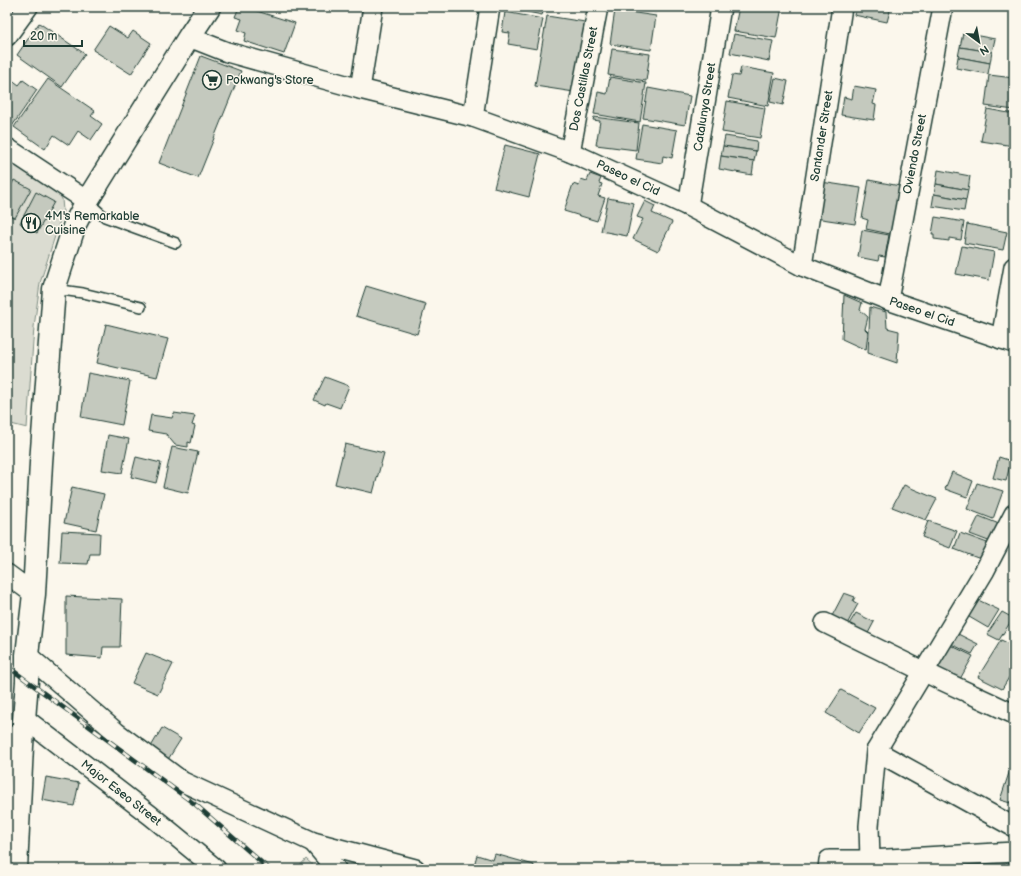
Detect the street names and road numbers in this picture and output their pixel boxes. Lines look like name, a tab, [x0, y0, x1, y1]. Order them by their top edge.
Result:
street label: Dos Castillas Street	[566, 25, 602, 133]
street label: Catalunya Street	[691, 61, 719, 152]
street label: Santander Street	[807, 89, 837, 183]
street label: Oviendo Street	[900, 112, 930, 195]
street label: Paseo el Cid	[594, 157, 662, 199]
street label: Paseo el Cid	[887, 294, 957, 330]
street label: Major Eseo Street	[78, 757, 165, 829]

